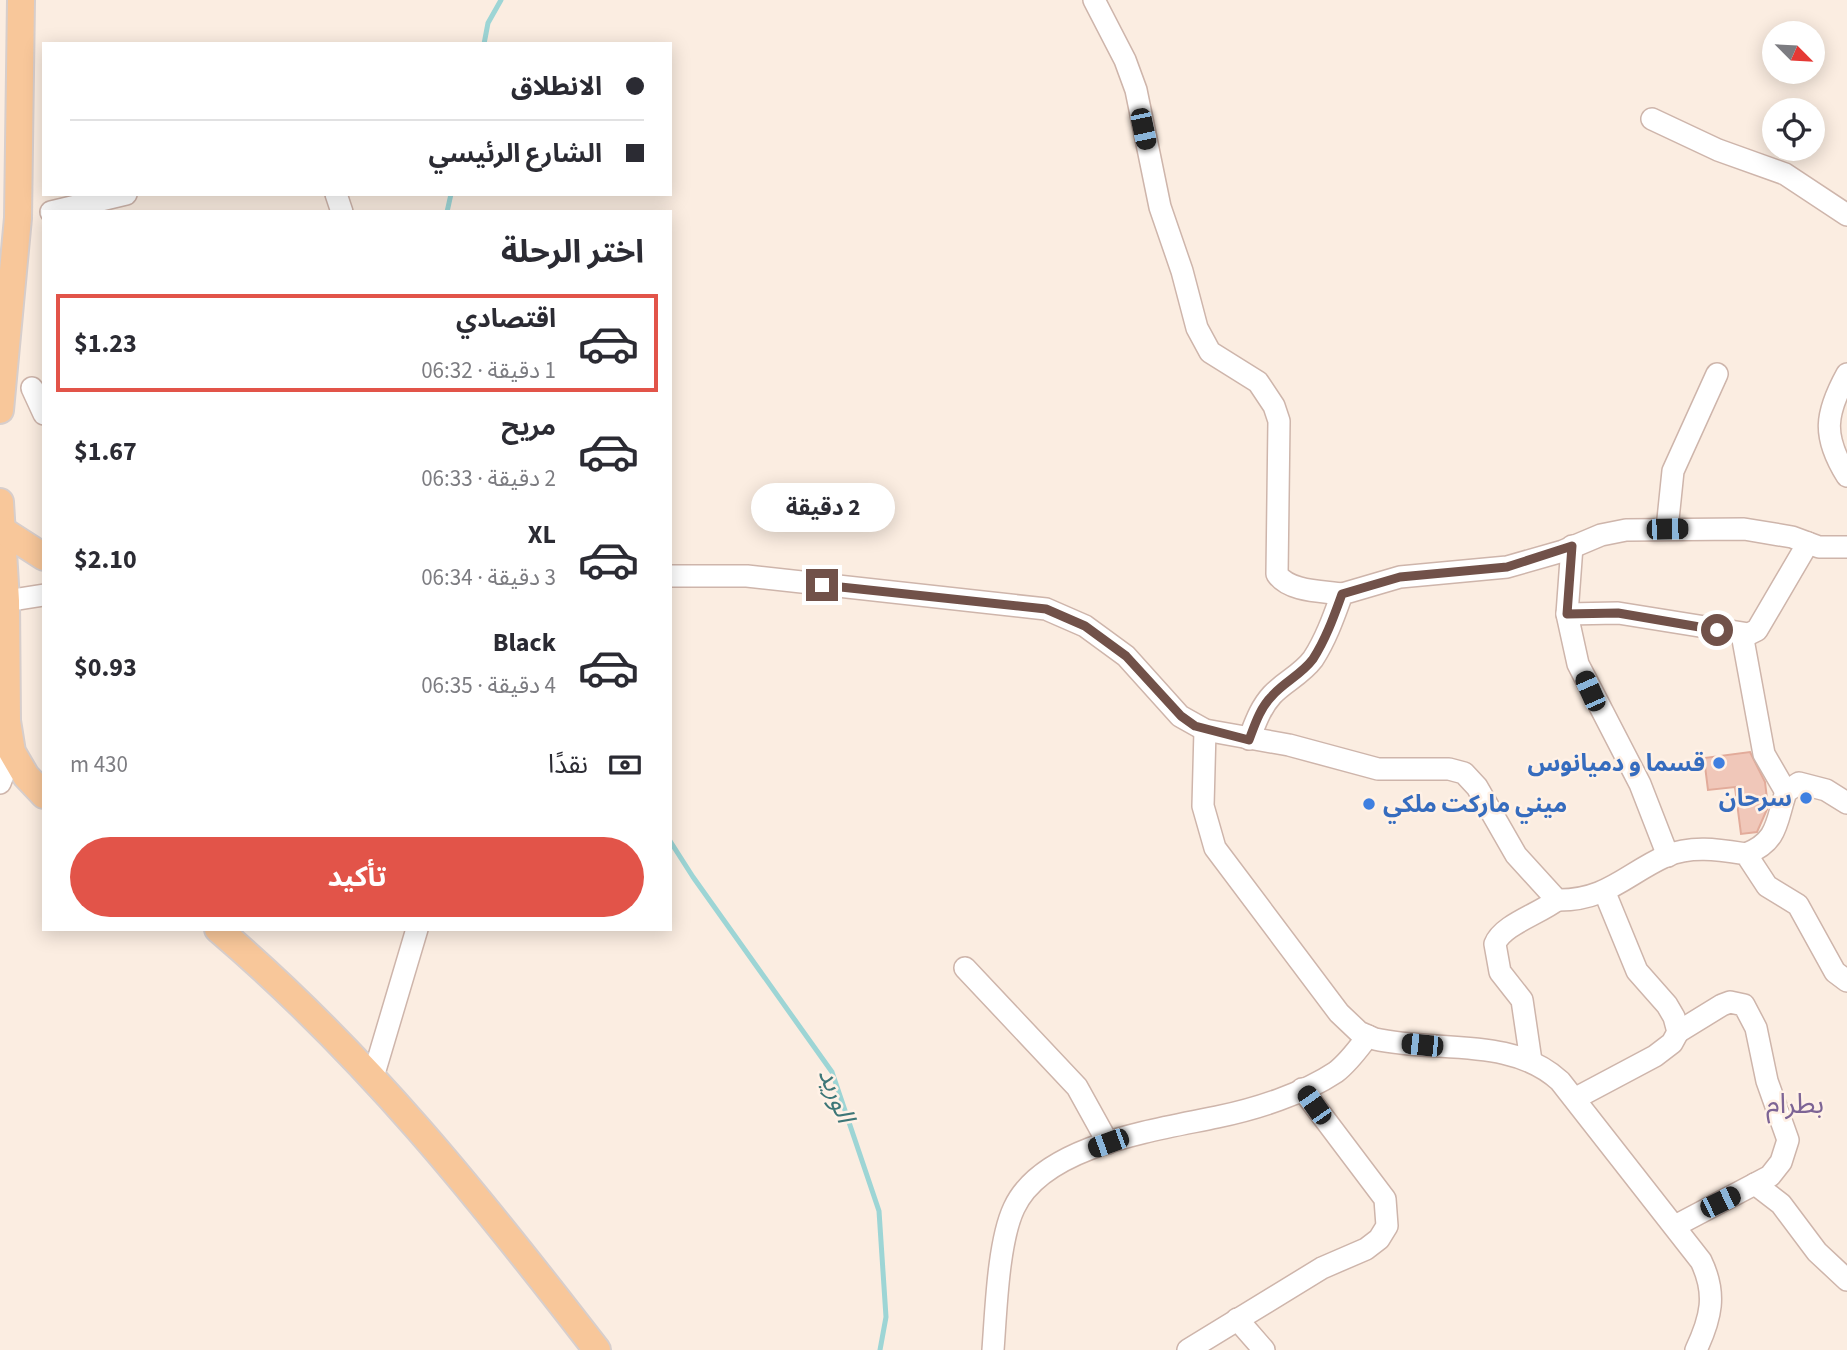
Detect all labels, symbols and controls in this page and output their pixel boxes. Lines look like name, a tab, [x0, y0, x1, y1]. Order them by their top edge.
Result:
north arrow	[1762, 21, 1825, 84]
map controls	[1762, 21, 1825, 161]
text: الانطلاق	[511, 68, 602, 105]
button: locate	[1762, 98, 1825, 161]
car	[1129, 106, 1158, 152]
text: الشارع الرئيسي	[429, 135, 602, 172]
text: اختر الرحلة	[501, 229, 644, 275]
text: اقتصادي	[456, 300, 556, 337]
icon: car	[577, 312, 640, 375]
text: $1.23	[74, 325, 137, 362]
text: 1 دقيقة · 06:32	[421, 354, 556, 387]
text: مريح	[501, 408, 556, 445]
icon: car	[577, 420, 640, 483]
text: $1.67	[74, 433, 137, 470]
text: 2 دقيقة · 06:33	[421, 462, 556, 495]
callout: 2 دقيقة	[750, 484, 894, 532]
text: 2 دقيقة	[786, 491, 860, 524]
text: XL	[528, 516, 556, 553]
car	[1646, 518, 1689, 540]
icon: car	[577, 528, 640, 591]
text: $2.10	[74, 541, 137, 578]
text: 3 دقيقة · 06:34	[421, 561, 556, 594]
route end	[806, 569, 838, 601]
route start	[1701, 614, 1733, 646]
text: Black	[493, 624, 556, 661]
icon: car	[577, 636, 640, 699]
text: $0.93	[74, 649, 137, 686]
car	[1572, 668, 1609, 714]
text: 4 دقيقة · 06:35	[421, 669, 556, 702]
text: نقدًا	[548, 746, 588, 783]
icon: cash	[606, 746, 644, 784]
place label: قسما و دميانوس	[1527, 746, 1705, 781]
text: 430 m	[70, 748, 128, 781]
marker: قسما و دميانوس	[1711, 755, 1727, 771]
place label: سرحان	[1719, 781, 1792, 816]
place label: ميني ماركت ملكي	[1383, 787, 1567, 824]
marker: سرحان	[1798, 790, 1814, 806]
marker: ميني ماركت ملكي	[1361, 796, 1377, 812]
button: تأكيد	[70, 837, 644, 917]
car	[1401, 1032, 1444, 1058]
water label: الوريد	[809, 1062, 865, 1130]
car	[1294, 1082, 1335, 1128]
district label: بطرام	[1766, 1084, 1824, 1124]
car	[1085, 1126, 1132, 1160]
car	[1697, 1183, 1744, 1221]

